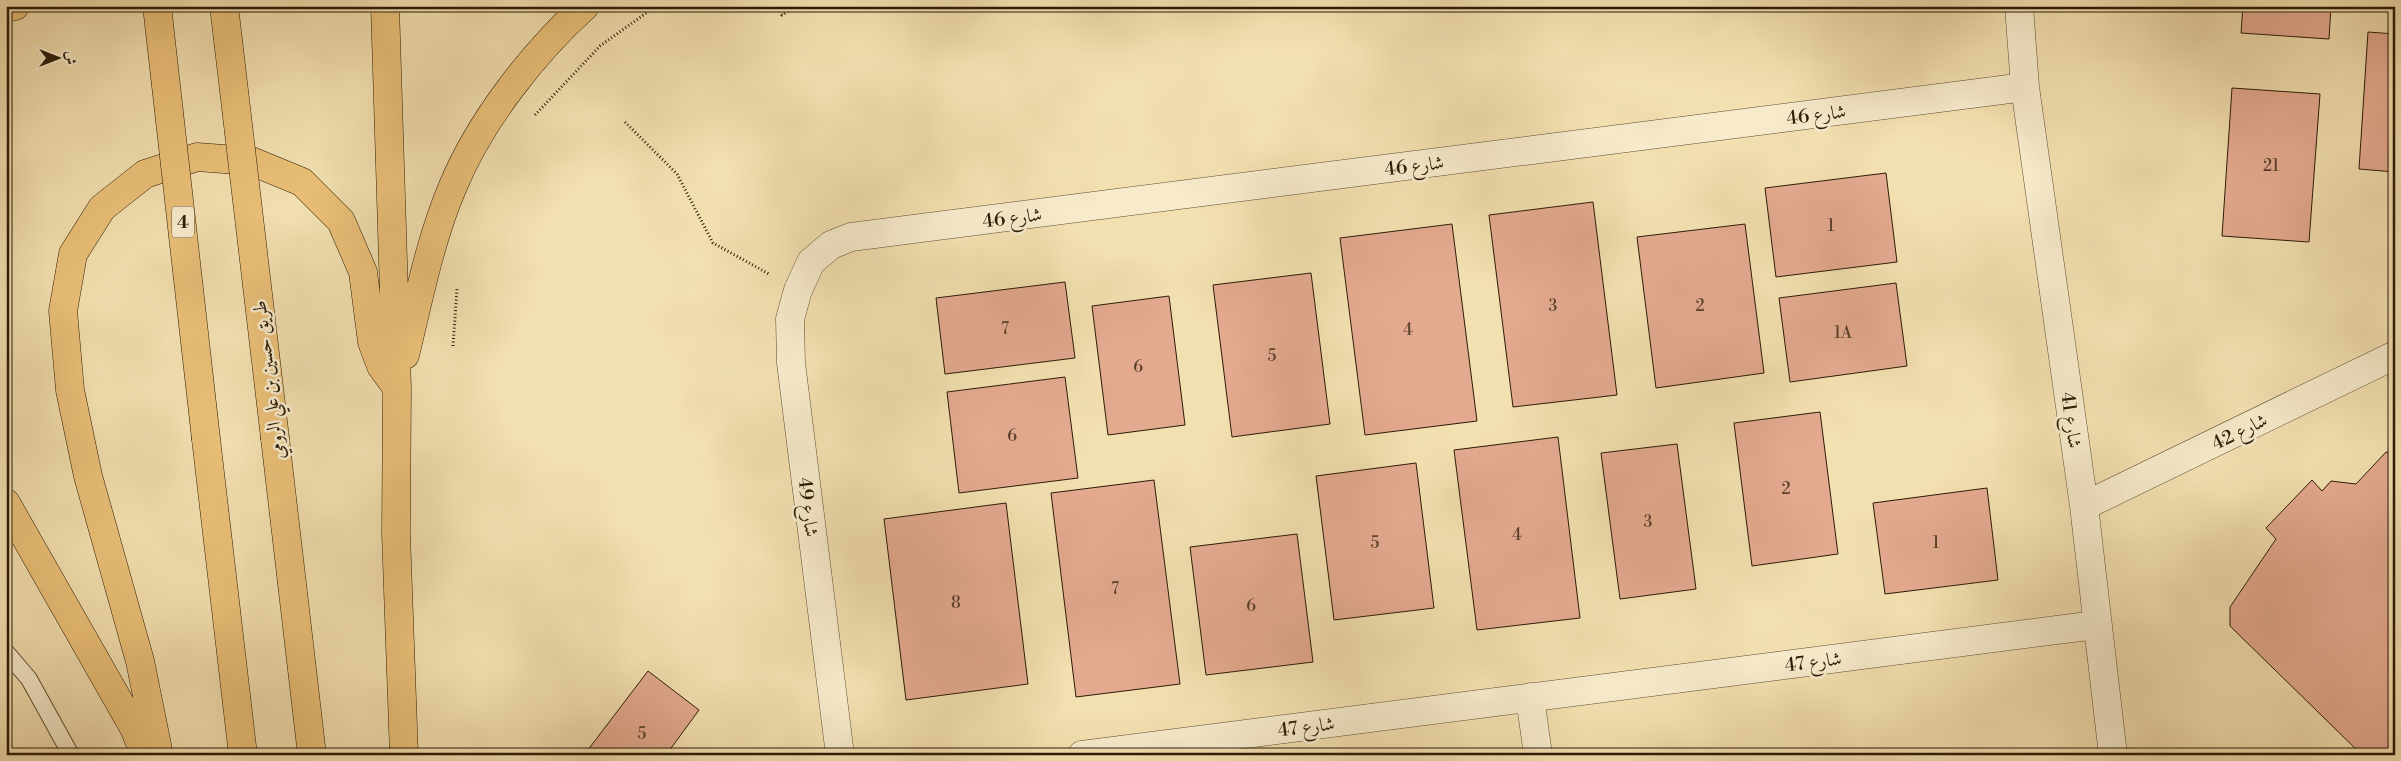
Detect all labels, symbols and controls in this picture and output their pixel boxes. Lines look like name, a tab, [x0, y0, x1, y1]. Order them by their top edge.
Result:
north arrow	[32, 32, 82, 82]
text: ش	[61, 51, 79, 65]
street label: شارع 46	[1785, 99, 1848, 134]
street label: شارع 46	[1383, 150, 1446, 185]
house number: 21	[2263, 156, 2279, 176]
street label: شارع 46	[981, 202, 1044, 237]
road number: 4	[172, 206, 194, 238]
house number: 1	[1828, 216, 1835, 236]
house number: 3	[1549, 296, 1558, 316]
house number: 2	[1695, 296, 1705, 316]
street label: طريق حسين بن علي الرومي	[247, 298, 297, 461]
house number: 7	[1001, 319, 1009, 339]
house number: 4	[1403, 320, 1413, 340]
house number: 1A	[1834, 323, 1853, 343]
house number: 5	[1268, 346, 1277, 366]
house number: 6	[1133, 357, 1143, 377]
street label: شارع 41	[2052, 391, 2087, 450]
street label: شارع 42	[2208, 408, 2273, 458]
house number: 6	[1007, 426, 1017, 446]
street label: شارع 49	[789, 476, 824, 539]
house number: 2	[1781, 479, 1791, 499]
house number: 3	[1644, 512, 1653, 532]
house number: 4	[1512, 525, 1522, 545]
house number: 5	[1371, 533, 1380, 553]
house number: 1	[1933, 533, 1940, 553]
house number: 7	[1111, 579, 1119, 599]
house number: 8	[951, 593, 961, 613]
house number: 6	[1246, 596, 1256, 616]
street label: شارع 47	[1783, 647, 1843, 680]
street label: شارع 47	[1276, 712, 1336, 745]
house number: 5	[638, 724, 647, 744]

